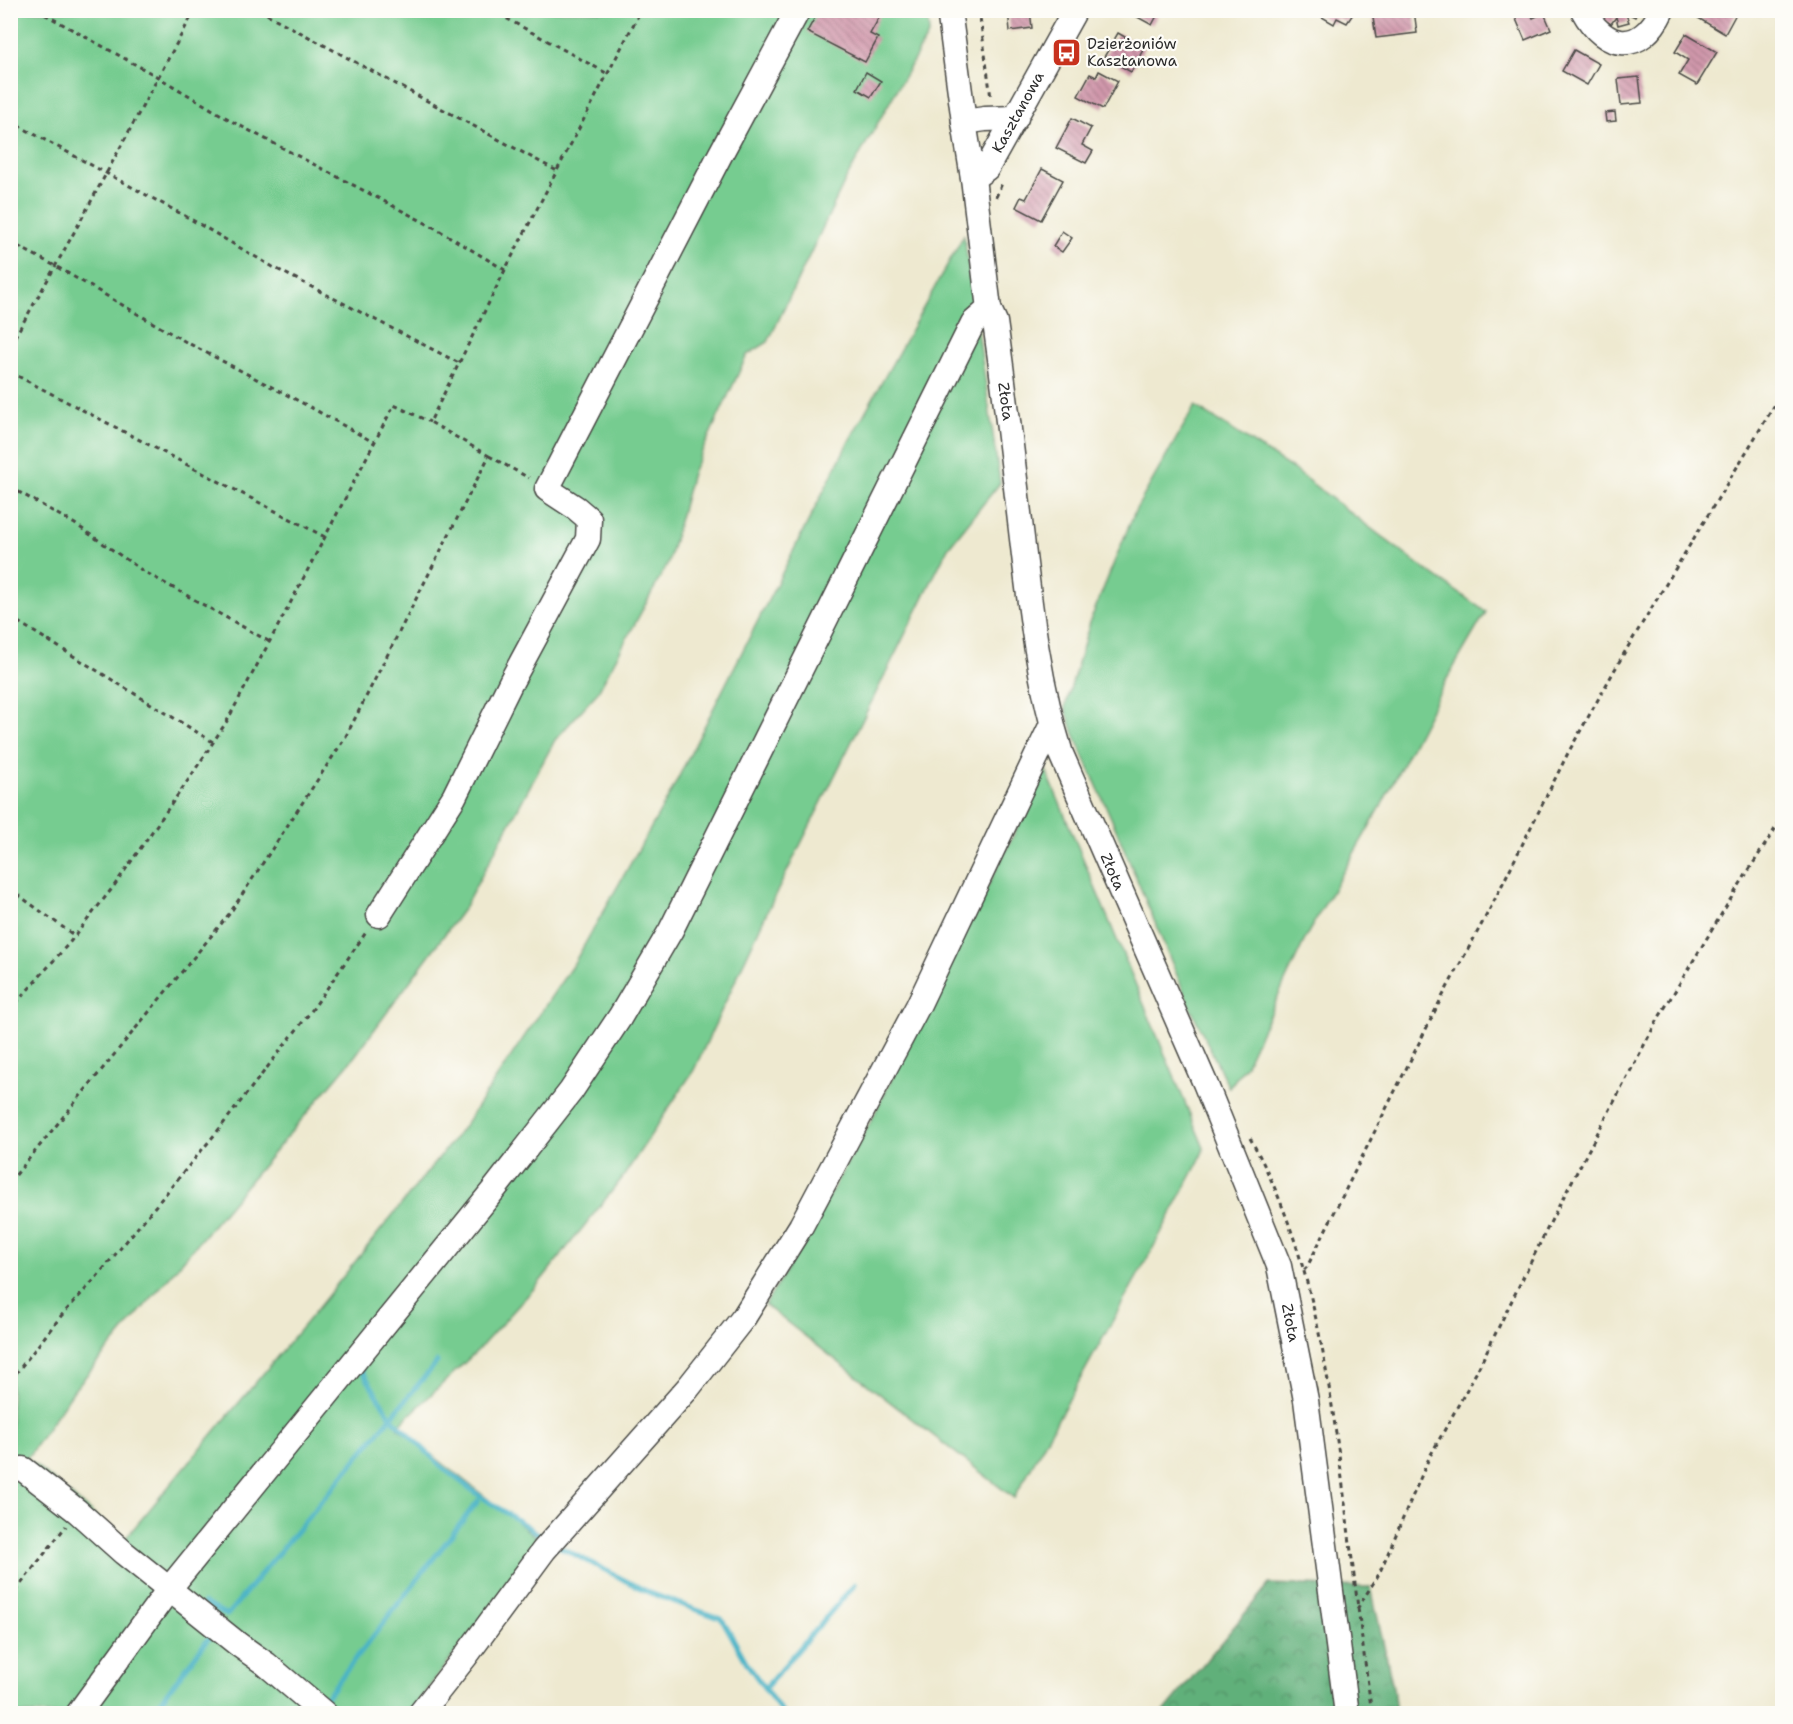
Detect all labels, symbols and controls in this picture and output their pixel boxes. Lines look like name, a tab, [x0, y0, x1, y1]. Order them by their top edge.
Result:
place label: Dzierżoniów Kasztanowa	[1087, 34, 1178, 71]
bus stop icon: Dzierżoniów Kasztanowa	[1050, 37, 1082, 69]
street label: Kasztanowa	[987, 67, 1049, 156]
street label: Złota	[993, 381, 1018, 422]
street label: Złota	[1096, 850, 1130, 894]
street label: Złota	[1277, 1302, 1304, 1344]

